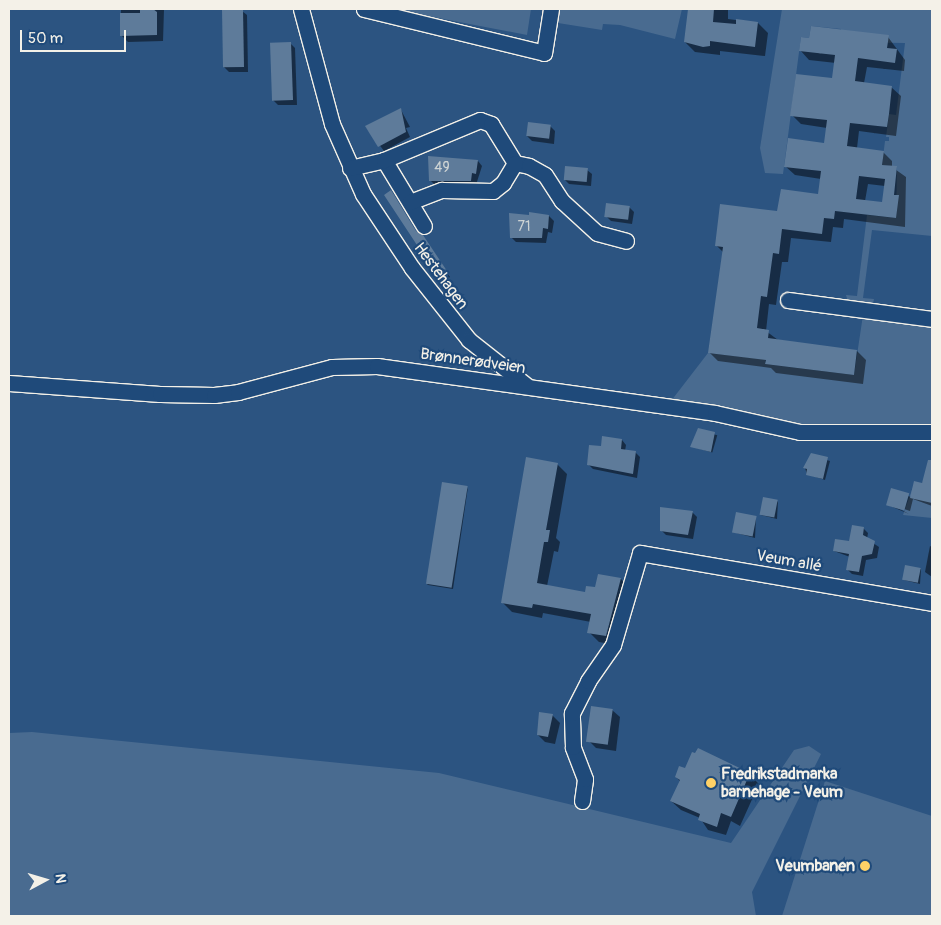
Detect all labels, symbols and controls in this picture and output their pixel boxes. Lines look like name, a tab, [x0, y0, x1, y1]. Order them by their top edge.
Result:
scale bar	[22, 20, 129, 52]
text: 50 m	[28, 29, 63, 48]
house number: 49	[434, 160, 450, 176]
house number: 71	[518, 219, 530, 235]
street label: Hestehagen	[410, 239, 472, 313]
street label: Brønnerødveien	[419, 344, 527, 378]
street label: Veum allé	[755, 546, 823, 576]
place label: Fredrikstadmarka barnehage - Veum	[721, 764, 843, 802]
marker: Fredrikstadmarka barnehage - Veum	[705, 777, 717, 789]
north arrow	[20, 855, 70, 905]
place label: Veumbanen	[775, 856, 855, 876]
marker: Veumbanen	[859, 860, 871, 872]
text: N	[51, 873, 69, 884]

